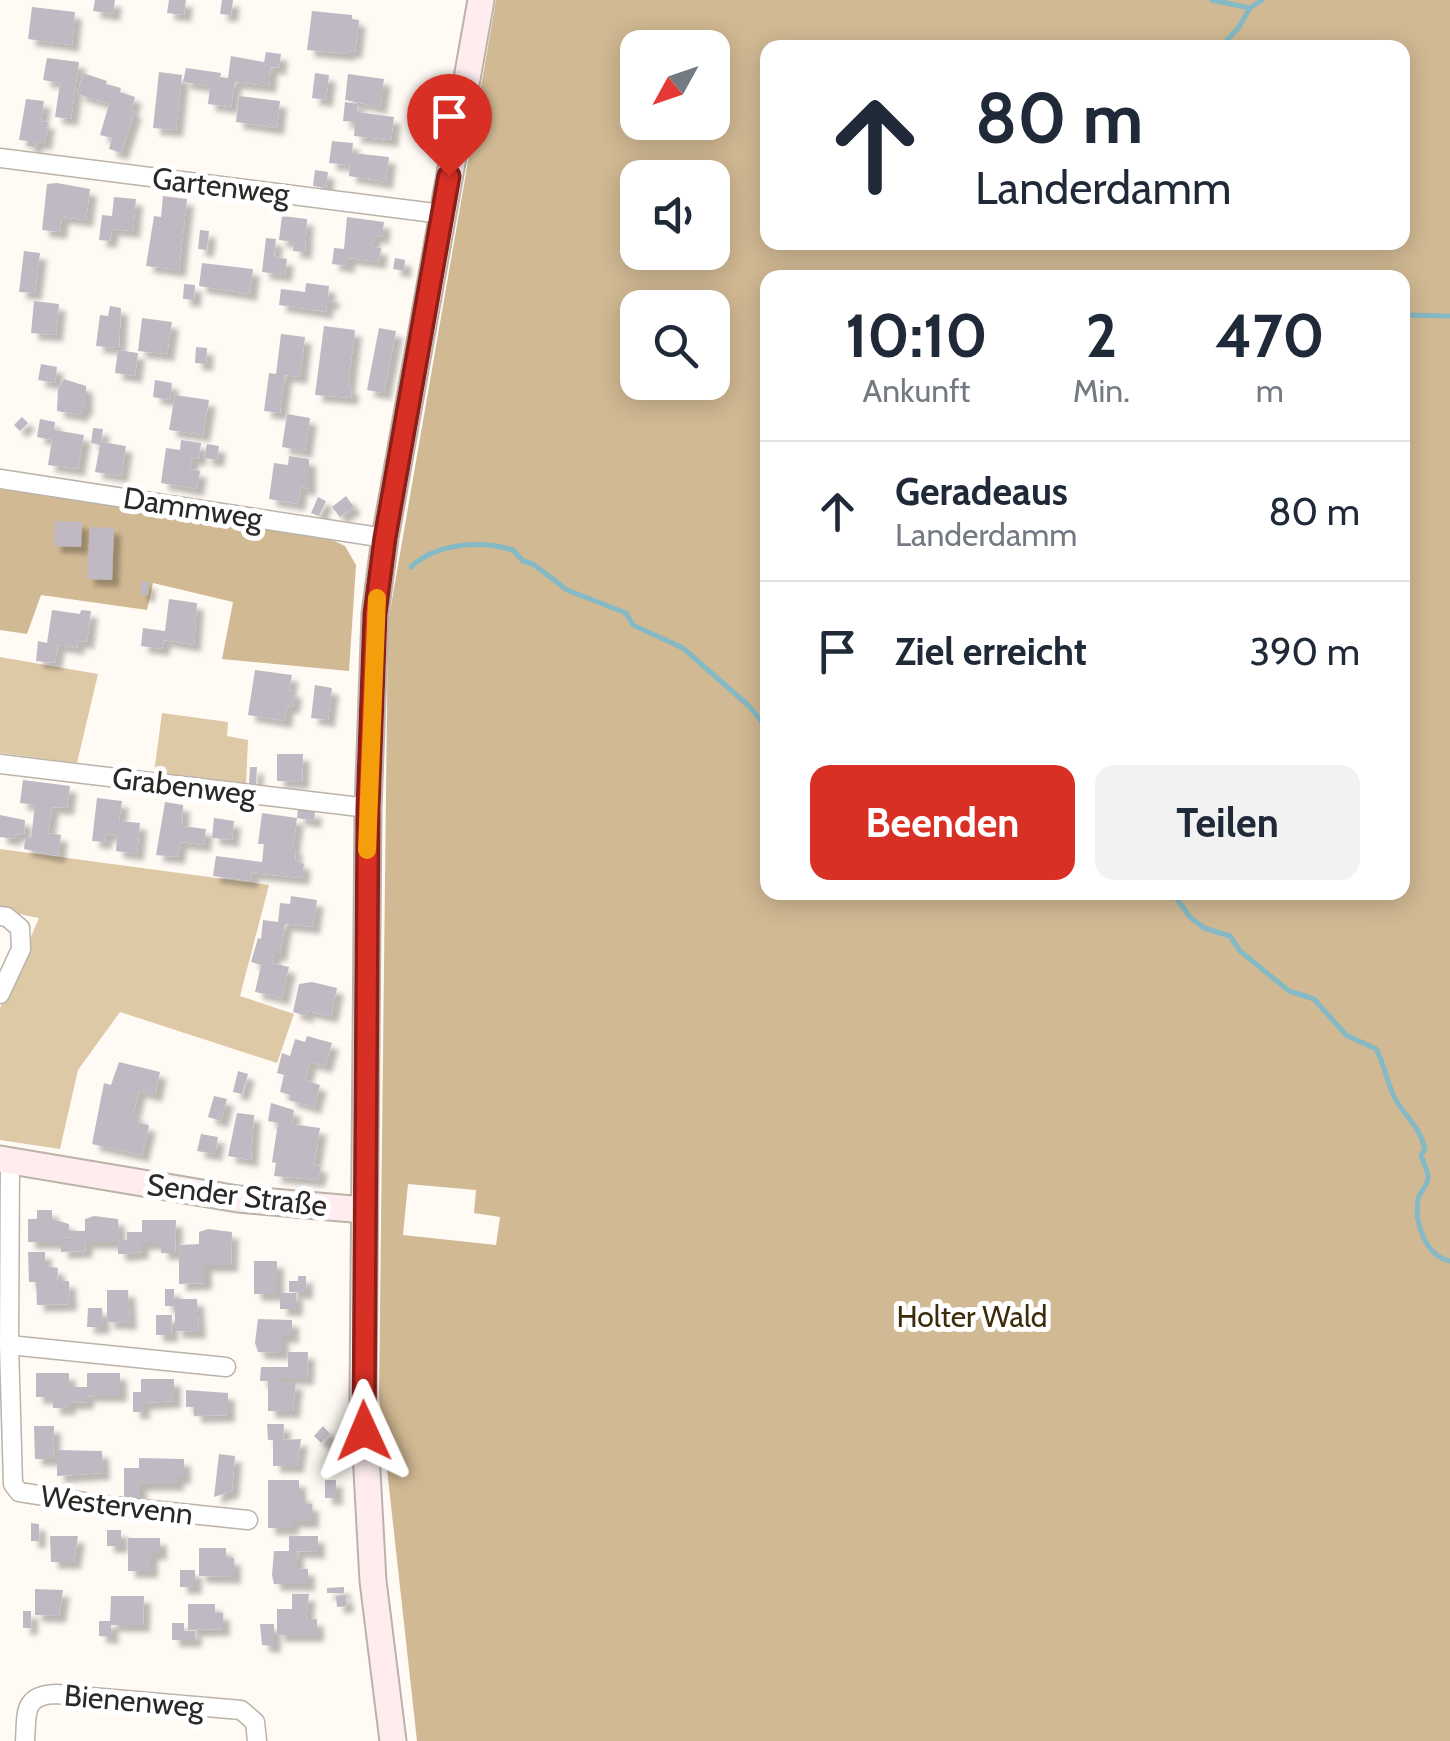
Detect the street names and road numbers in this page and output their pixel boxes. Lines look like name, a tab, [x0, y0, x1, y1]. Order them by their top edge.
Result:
street label: Gartenweg	[150, 159, 293, 213]
street label: Dammweg	[121, 479, 266, 537]
street label: Grabenweg	[110, 759, 259, 813]
street label: Sender Straße	[145, 1166, 329, 1224]
street label: Westervenn	[39, 1477, 195, 1533]
street label: Bienenweg	[63, 1676, 206, 1726]

